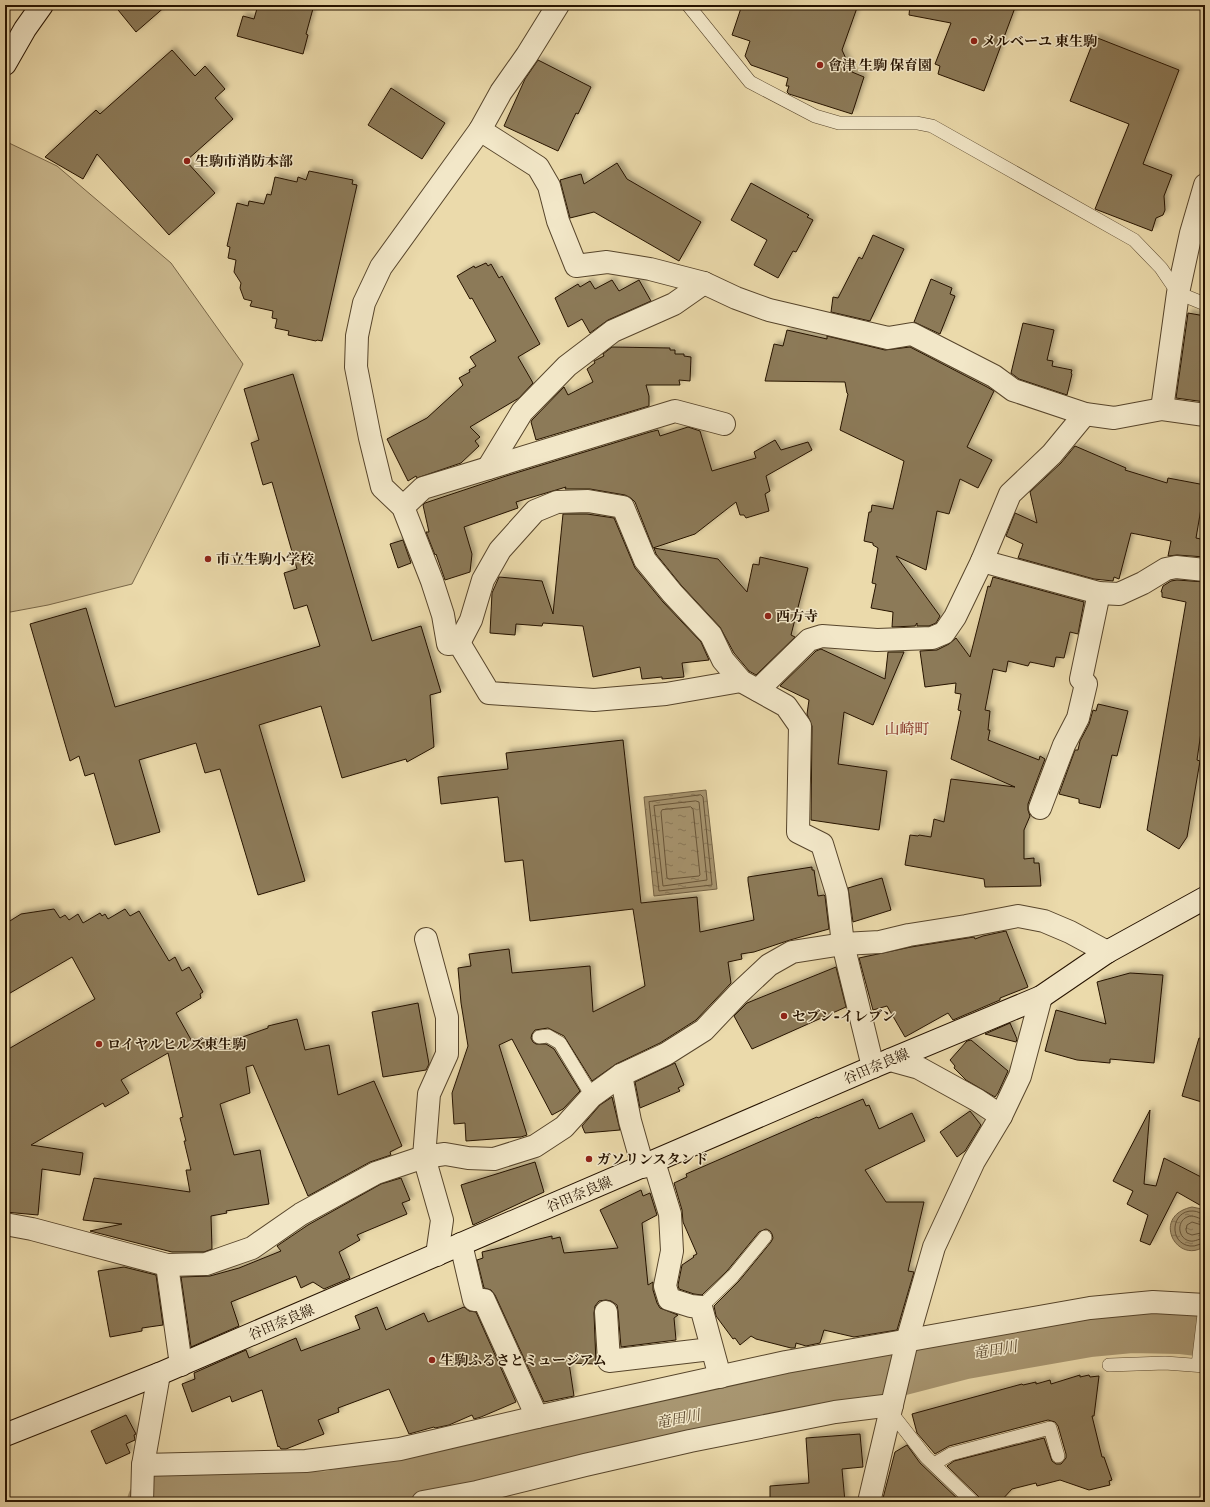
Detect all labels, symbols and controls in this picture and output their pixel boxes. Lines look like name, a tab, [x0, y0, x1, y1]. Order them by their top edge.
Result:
place label: メルベーユ 東生駒	[982, 33, 1098, 51]
marker: メルベーユ 東生駒	[969, 36, 979, 46]
place label: 會津 生駒 保育園	[828, 57, 932, 75]
marker: 會津 生駒 保育園	[815, 60, 825, 70]
place label: 生駒市消防本部	[195, 153, 293, 171]
marker: 生駒市消防本部	[182, 156, 192, 166]
place label: 市立生駒小学校	[216, 551, 314, 569]
marker: 市立生駒小学校	[203, 554, 213, 564]
place label: 西方寺	[776, 608, 818, 626]
marker: 西方寺	[763, 611, 773, 621]
district label: 山崎町	[884, 720, 930, 739]
place label: セブン-イレブン	[792, 1008, 895, 1026]
marker: セブン-イレブン	[779, 1011, 789, 1021]
place label: ロイヤルヒルズ東生駒	[107, 1036, 247, 1054]
marker: ロイヤルヒルズ東生駒	[94, 1039, 104, 1049]
street label: 谷田奈良線	[841, 1045, 912, 1089]
place label: ガソリンスタンド	[597, 1151, 709, 1169]
marker: ガソリンスタンド	[584, 1154, 594, 1164]
street label: 谷田奈良線	[544, 1173, 615, 1217]
street label: 谷田奈良線	[246, 1301, 317, 1345]
water label: 竜田川	[971, 1337, 1021, 1364]
place label: 生駒ふるさとミュージアム	[440, 1352, 606, 1370]
marker: 生駒ふるさとミュージアム	[427, 1355, 437, 1365]
water label: 竜田川	[654, 1405, 704, 1433]

